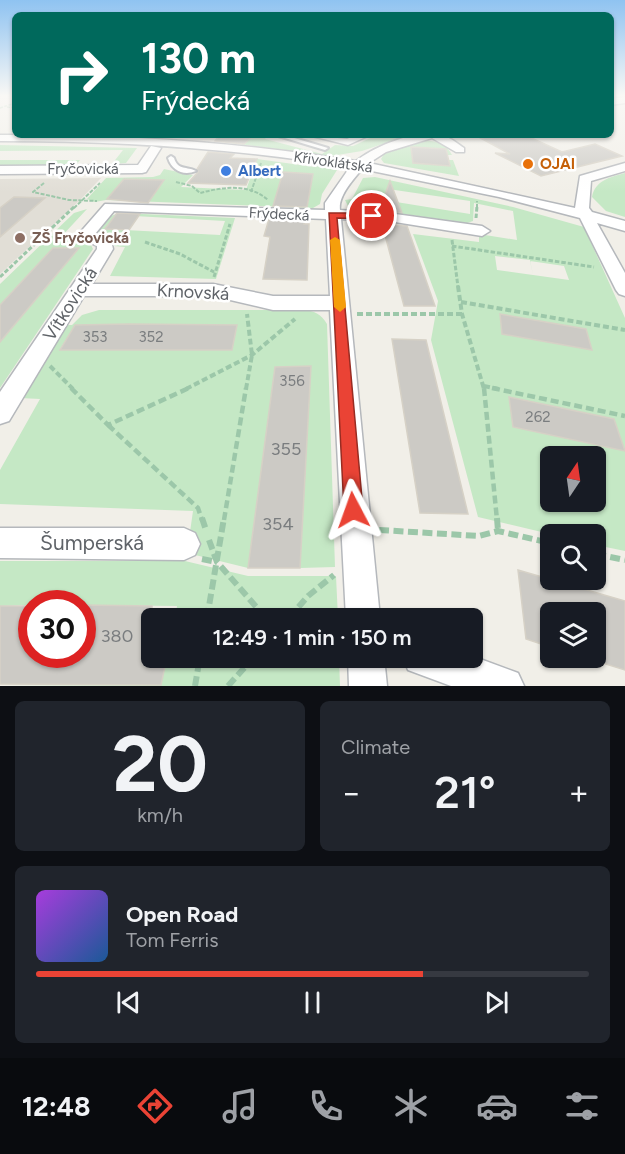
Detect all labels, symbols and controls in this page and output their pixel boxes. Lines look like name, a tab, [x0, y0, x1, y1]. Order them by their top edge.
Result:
text: 130 m	[141, 33, 256, 84]
icon: right	[42, 36, 120, 114]
text: Frýdecká	[141, 84, 250, 117]
street label: Křivoklátská	[292, 148, 374, 176]
place label: OJAI	[540, 155, 575, 173]
marker: OJAI	[521, 157, 535, 171]
street label: Fryčovická	[47, 160, 119, 178]
place label: Albert	[238, 162, 281, 180]
marker: Albert	[219, 164, 233, 178]
pin	[346, 190, 397, 241]
icon: arrive	[355, 199, 388, 232]
street label: Frýdecká	[248, 203, 310, 225]
place label: ZŠ Fryčovická	[32, 229, 129, 247]
marker: ZŠ Fryčovická	[13, 231, 27, 245]
street label: Vítkovická	[38, 263, 102, 345]
street label: Krnovská	[156, 279, 230, 305]
house number: 353	[83, 328, 107, 346]
house number: 352	[138, 328, 164, 346]
house number: 356	[279, 372, 305, 390]
house number: 262	[525, 408, 551, 426]
house number: 355	[271, 438, 301, 460]
north arrow	[540, 446, 606, 512]
map controls	[540, 446, 606, 668]
position arrow	[321, 478, 385, 542]
house number: 354	[262, 513, 294, 535]
button: search	[540, 524, 606, 590]
street label: Šumperská	[40, 530, 144, 555]
speed limit sign: 30	[18, 590, 96, 668]
button: layers	[540, 602, 606, 668]
text: 12:49 · 1 min · 150 m	[213, 624, 411, 651]
house number: 380	[101, 625, 133, 647]
text: 20	[112, 717, 208, 811]
text: Climate	[341, 735, 410, 759]
text: 21°	[434, 765, 496, 819]
text: −	[341, 773, 362, 812]
text: +	[568, 773, 589, 812]
text: km/h	[137, 803, 183, 827]
text: Open Road	[126, 901, 238, 928]
text: Tom Ferris	[126, 928, 219, 952]
icon: previous	[112, 986, 145, 1019]
icon: pause	[296, 986, 329, 1019]
icon: next	[480, 986, 513, 1019]
icon: directions	[134, 1085, 176, 1127]
icon: music	[219, 1085, 261, 1127]
icon: phone	[305, 1085, 347, 1127]
icon: climate	[390, 1085, 432, 1127]
icon: car	[476, 1085, 518, 1127]
icon: filters	[561, 1085, 603, 1127]
text: 12:48	[22, 1090, 91, 1123]

